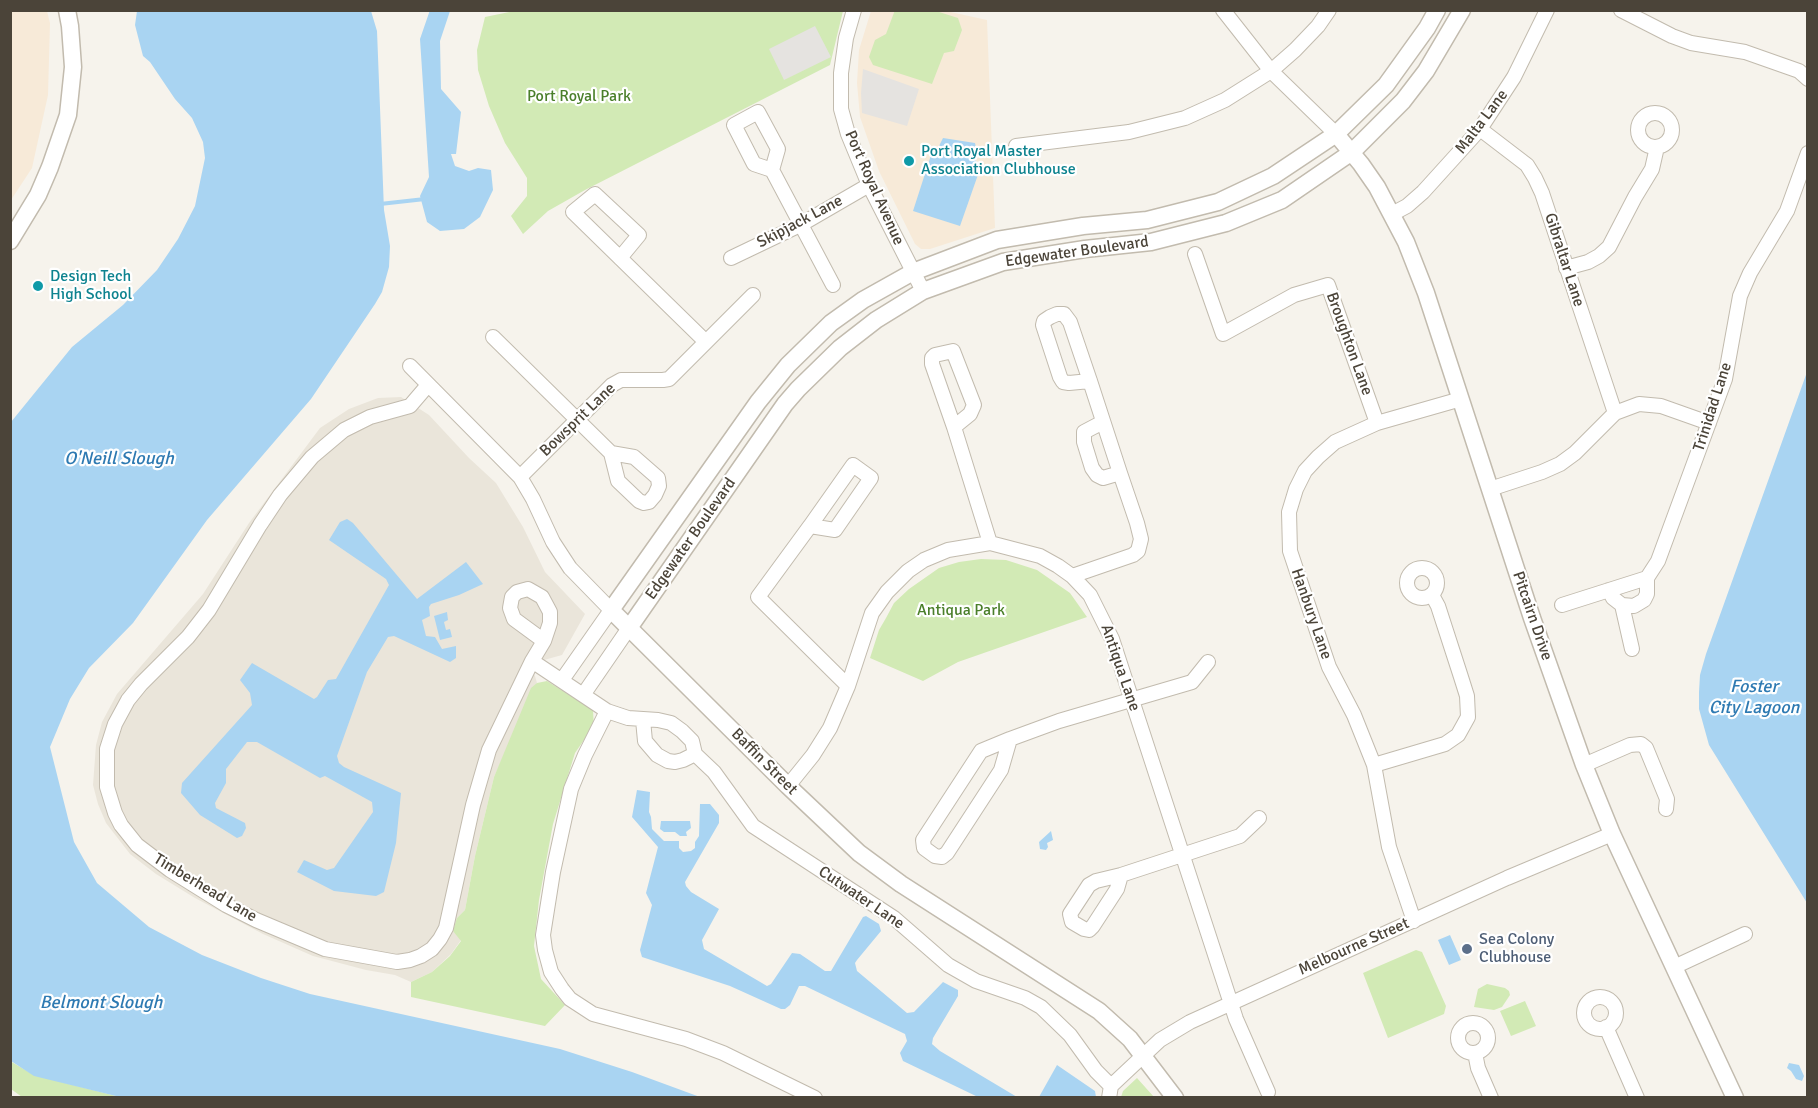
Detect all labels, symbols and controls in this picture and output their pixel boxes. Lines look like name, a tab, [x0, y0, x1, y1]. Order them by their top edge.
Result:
street label: Malta Lane	[1452, 86, 1512, 158]
park label: Port Royal Park	[527, 87, 631, 107]
street label: Port Royal Avenue	[840, 128, 908, 248]
place label: Port Royal Master Association Clubhouse	[921, 142, 1076, 180]
marker: Port Royal Master Association Clubhouse	[902, 154, 916, 168]
street label: Skipjack Lane	[754, 191, 846, 253]
street label: Gibraltar Lane	[1540, 211, 1588, 309]
street label: Edgewater Boulevard	[1004, 232, 1150, 272]
place label: Design Tech High School	[50, 267, 132, 305]
marker: Design Tech High School	[31, 279, 45, 293]
street label: Broughton Lane	[1321, 290, 1377, 398]
street label: Trinidad Lane	[1690, 360, 1736, 454]
street label: Bowsprit Lane	[536, 379, 620, 461]
water label: O'Neill Slough	[64, 448, 174, 470]
street label: Edgewater Boulevard	[642, 474, 740, 604]
street label: Hanbury Lane	[1286, 566, 1336, 662]
street label: Pitcairn Drive	[1508, 569, 1556, 663]
park label: Antiqua Park	[917, 601, 1005, 621]
street label: Antiqua Lane	[1096, 622, 1144, 714]
water label: Foster City Lagoon	[1709, 676, 1799, 718]
street label: Baffin Street	[727, 725, 801, 799]
street label: Timberhead Lane	[150, 850, 260, 926]
street label: Cutwater Lane	[814, 862, 908, 934]
street label: Melbourne Street	[1296, 914, 1412, 980]
place label: Sea Colony Clubhouse	[1479, 930, 1554, 968]
marker: Sea Colony Clubhouse	[1460, 942, 1474, 956]
water label: Belmont Slough	[40, 992, 162, 1014]

